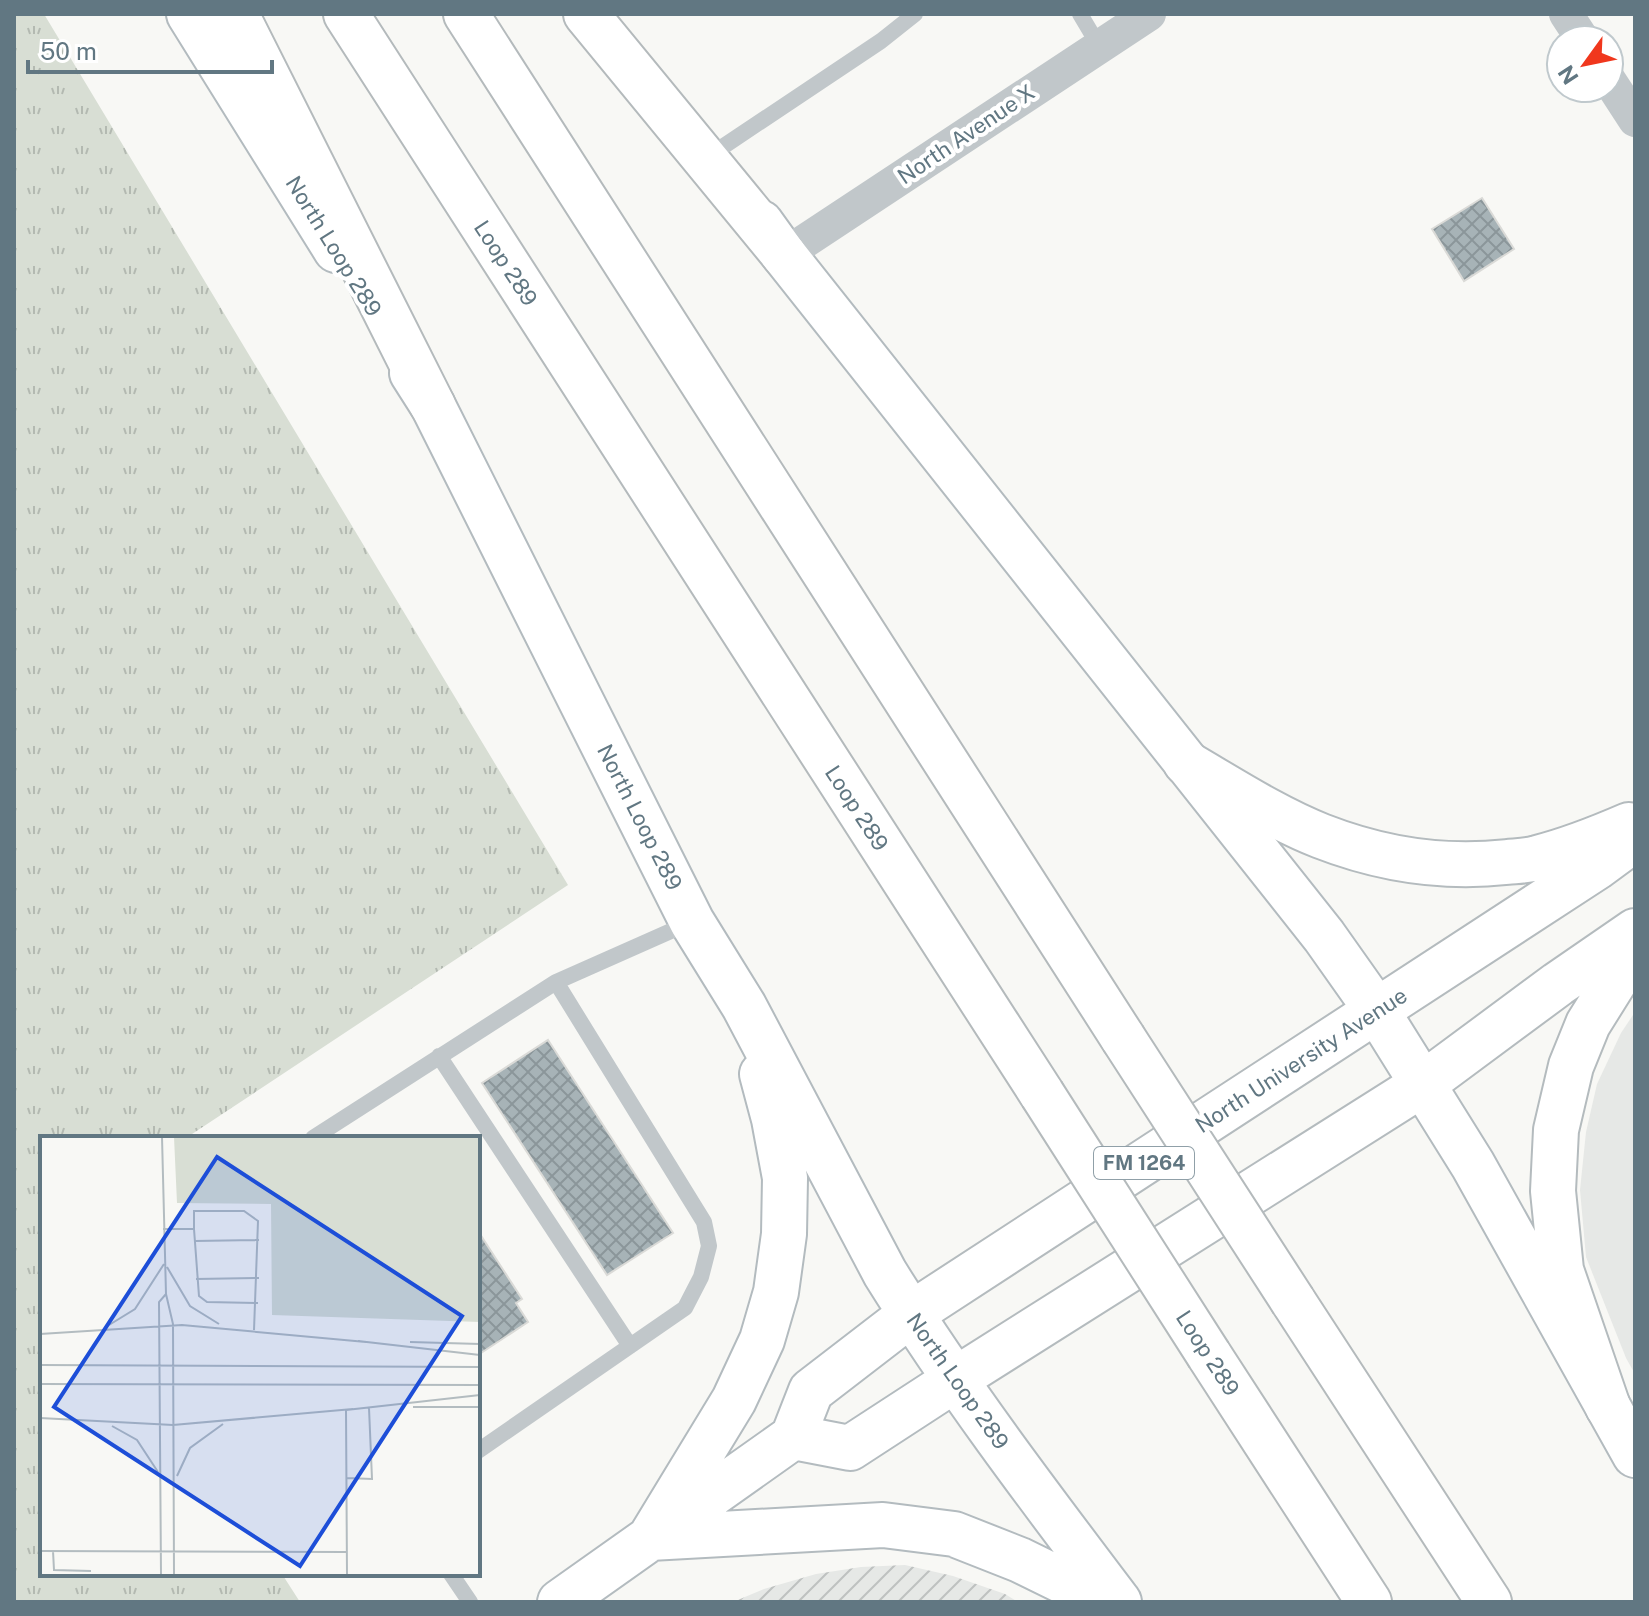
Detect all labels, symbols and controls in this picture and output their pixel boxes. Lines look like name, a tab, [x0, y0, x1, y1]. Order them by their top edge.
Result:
scale bar	[28, 24, 272, 74]
north arrow	[1545, 24, 1625, 104]
text: 50 m	[40, 37, 97, 65]
text: N	[1553, 61, 1584, 89]
street label: North Avenue X	[893, 79, 1039, 189]
street label: North Loop 289	[281, 171, 387, 321]
street label: Loop 289	[469, 215, 543, 311]
street label: North Loop 289	[592, 740, 688, 894]
street label: Loop 289	[820, 760, 894, 856]
street label: North University Avenue	[1190, 982, 1412, 1138]
inset map	[40, 1136, 480, 1576]
road number: FM 1264	[1094, 1147, 1194, 1179]
street label: Loop 289	[1171, 1305, 1245, 1401]
street label: North Loop 289	[901, 1308, 1015, 1454]

